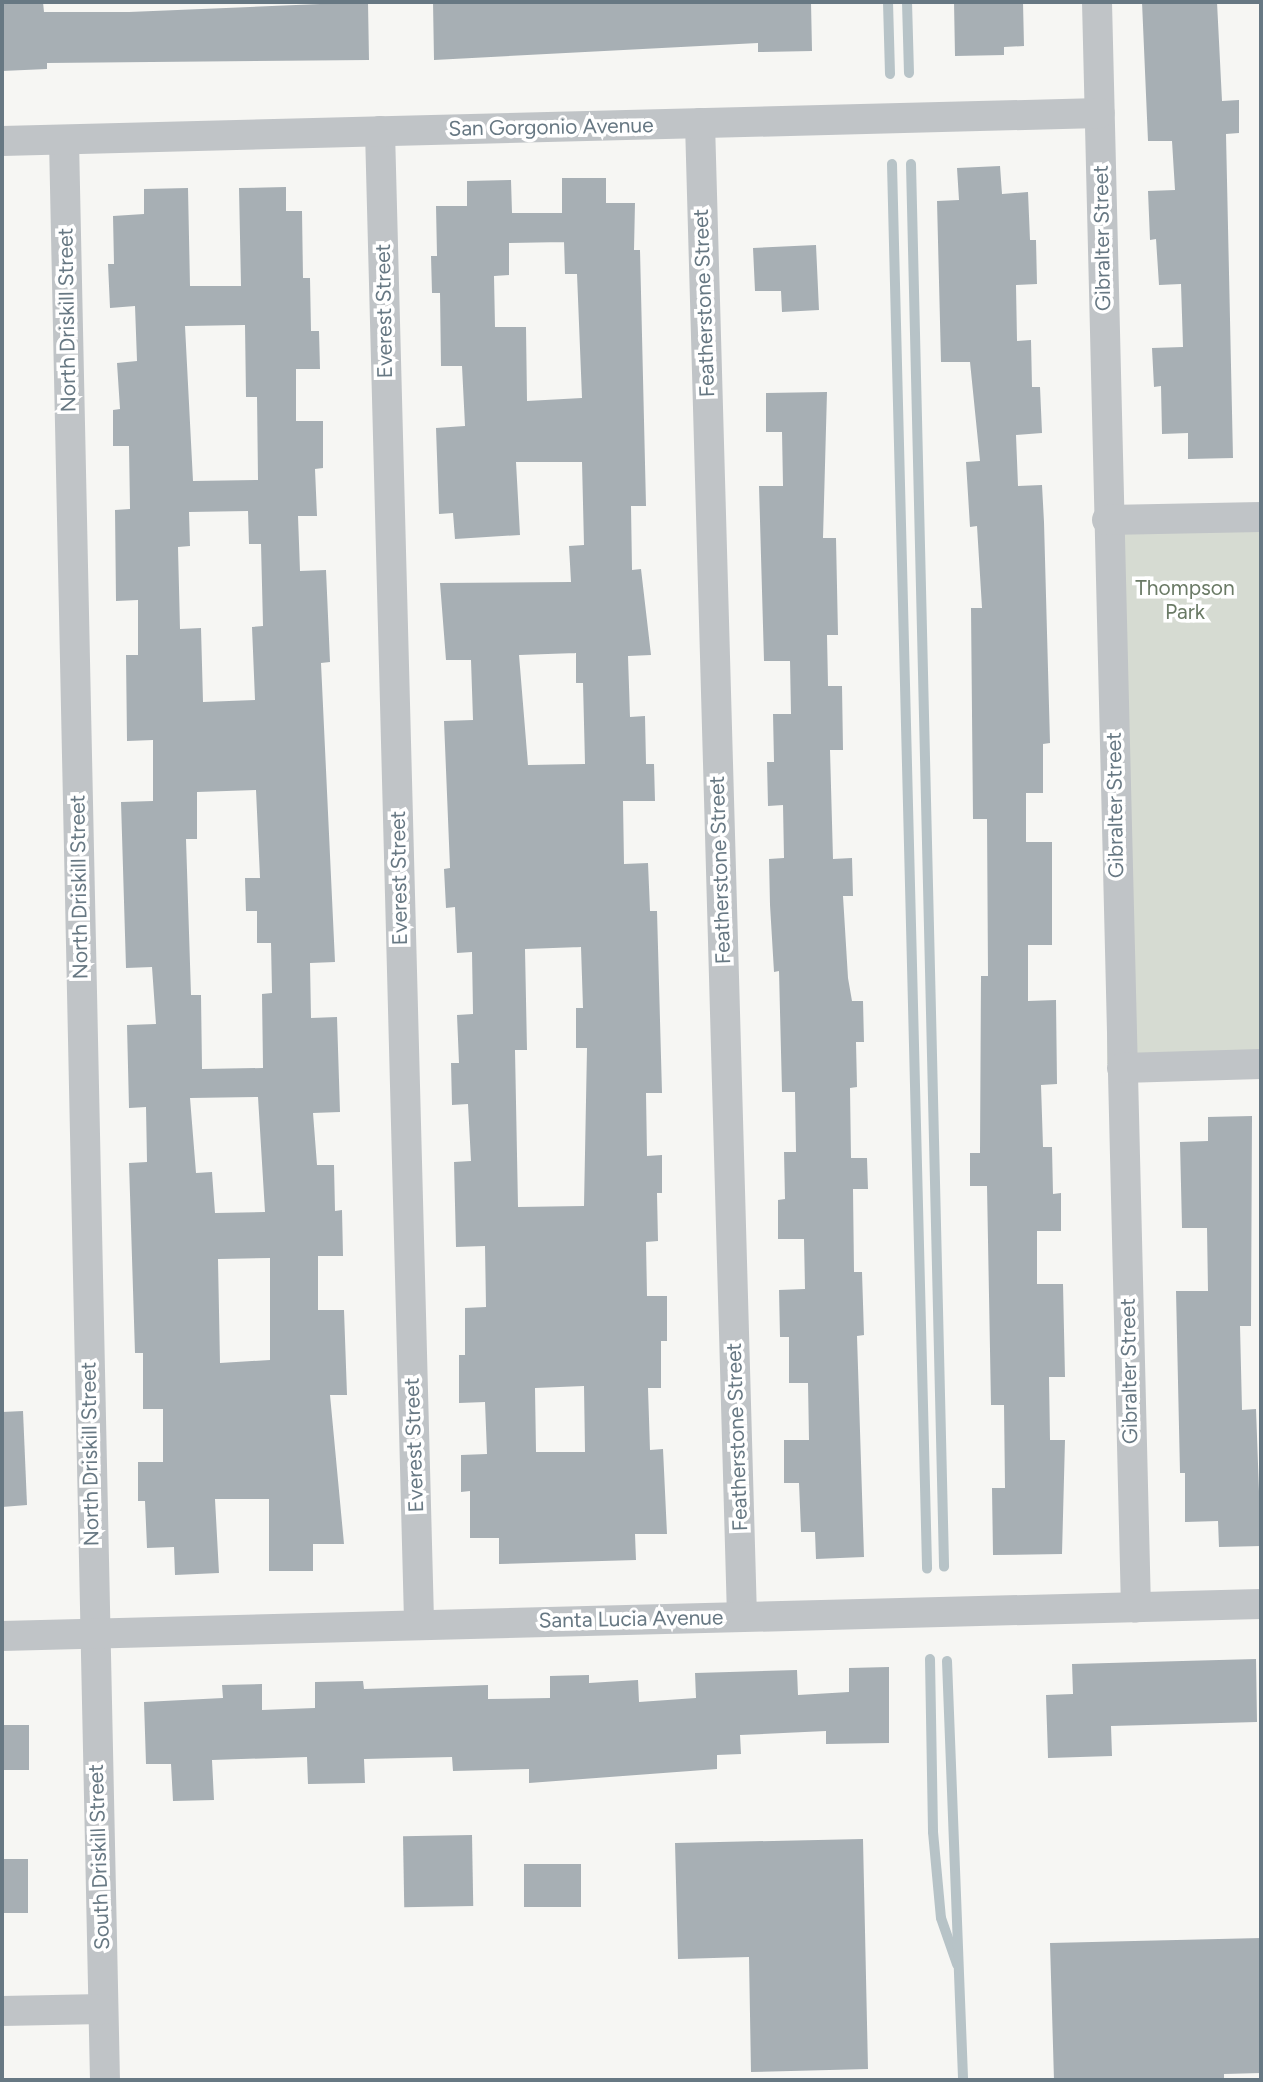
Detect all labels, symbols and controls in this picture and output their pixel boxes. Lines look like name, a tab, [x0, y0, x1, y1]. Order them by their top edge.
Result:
street label: San Gorgonio Avenue	[448, 113, 654, 141]
street label: Gibralter Street	[1088, 165, 1116, 311]
street label: Featherstone Street	[688, 208, 720, 398]
street label: North Driskill Street	[53, 227, 81, 413]
street label: Everest Street	[370, 243, 398, 379]
park label: Thompson Park	[1135, 575, 1235, 625]
street label: Gibralter Street	[1101, 732, 1129, 878]
street label: Featherstone Street	[704, 775, 736, 965]
street label: North Driskill Street	[65, 794, 93, 980]
street label: Everest Street	[385, 810, 413, 946]
street label: Gibralter Street	[1115, 1298, 1143, 1444]
street label: Featherstone Street	[721, 1342, 753, 1532]
street label: North Driskill Street	[76, 1361, 104, 1547]
street label: Everest Street	[399, 1377, 429, 1513]
street label: Santa Lucia Avenue	[538, 1605, 724, 1633]
street label: South Driskill Street	[83, 1764, 115, 1950]

